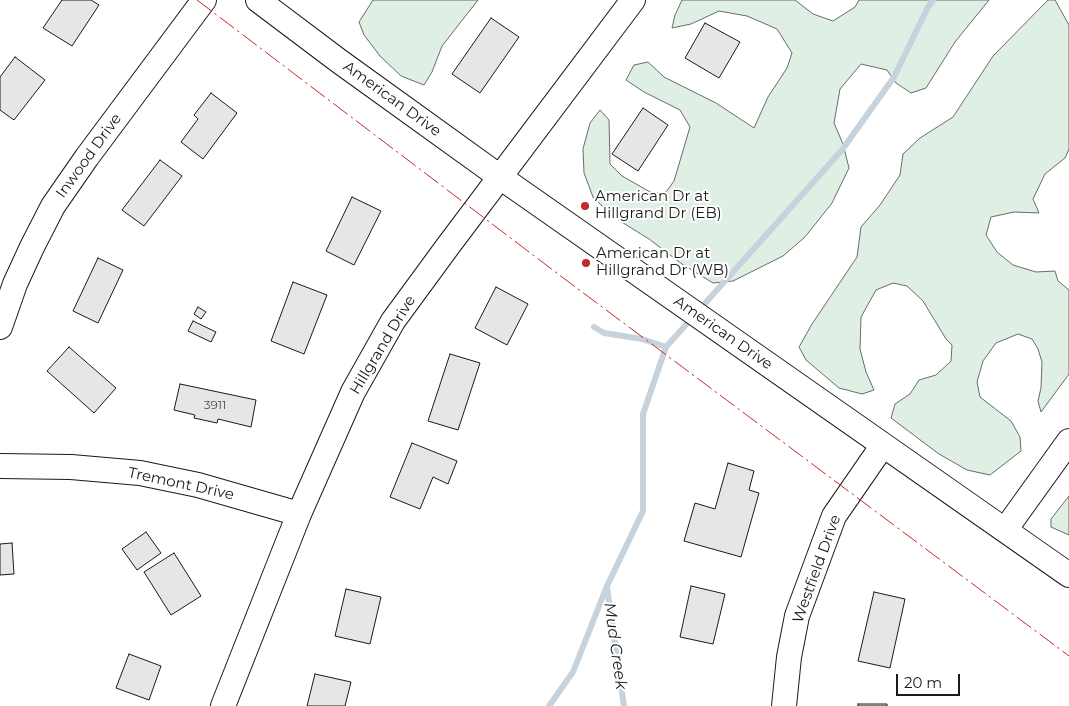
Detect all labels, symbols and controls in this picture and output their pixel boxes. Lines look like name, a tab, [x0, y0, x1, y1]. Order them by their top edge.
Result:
street label: American Drive	[340, 58, 444, 140]
street label: Inwood Drive	[52, 110, 126, 202]
place label: American Dr at Hillgrand Dr (EB)	[595, 188, 722, 223]
marker: American Dr at Hillgrand Dr (EB)	[579, 200, 591, 212]
place label: American Dr at Hillgrand Dr (WB)	[596, 245, 729, 280]
marker: American Dr at Hillgrand Dr (WB)	[580, 257, 592, 269]
street label: Hillgrand Drive	[346, 292, 420, 398]
street label: American Drive	[670, 292, 776, 374]
house number: 3911	[204, 398, 226, 412]
street label: Tremont Drive	[126, 464, 236, 504]
street label: Westfield Drive	[789, 512, 845, 626]
water label: Mud Creek	[599, 601, 631, 691]
scale bar	[899, 664, 963, 696]
text: 20 m	[904, 673, 942, 692]

